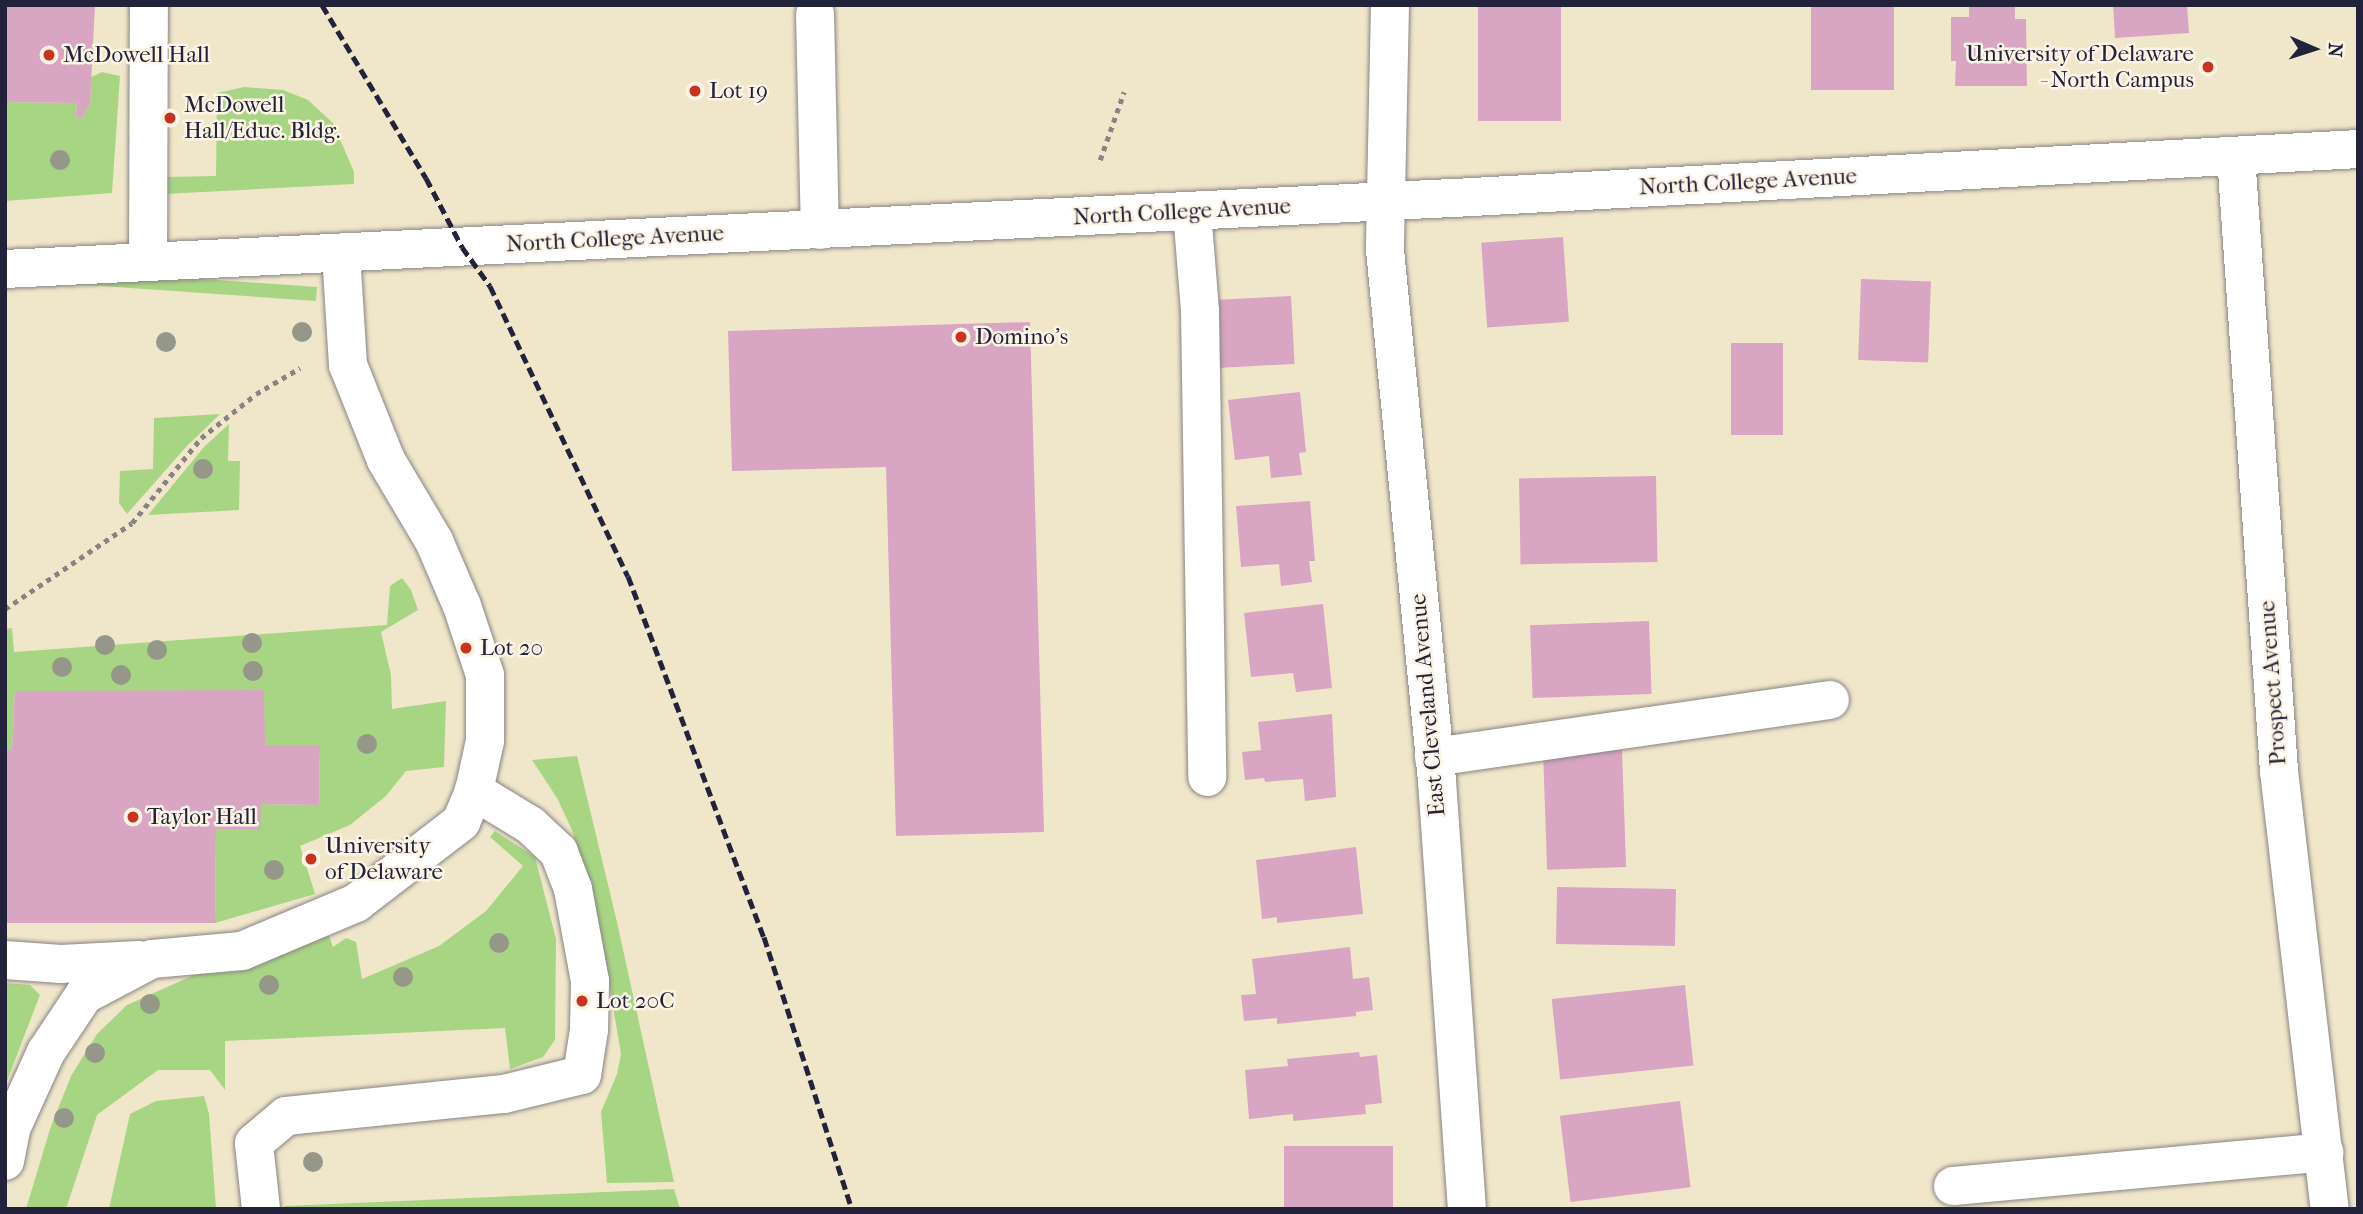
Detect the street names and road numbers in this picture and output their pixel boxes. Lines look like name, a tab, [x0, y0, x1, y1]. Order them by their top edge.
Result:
street label: North College Avenue	[1638, 163, 1858, 201]
street label: North College Avenue	[1072, 193, 1292, 231]
street label: North College Avenue	[505, 220, 725, 258]
street label: East Cleveland Avenue	[1405, 593, 1451, 817]
street label: Prospect Avenue	[2253, 600, 2293, 766]

